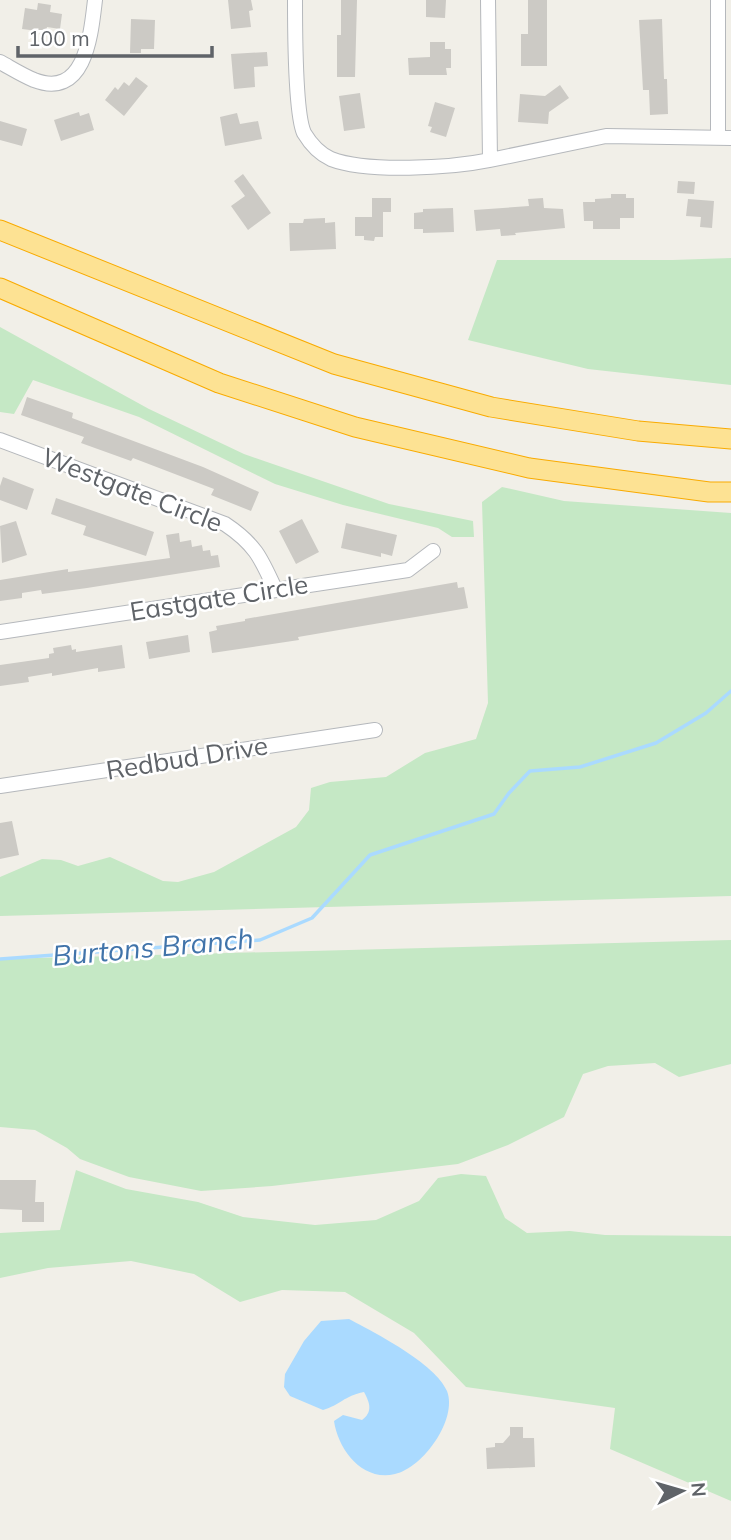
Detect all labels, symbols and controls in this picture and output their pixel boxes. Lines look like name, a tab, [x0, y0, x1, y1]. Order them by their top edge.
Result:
scale bar	[18, 14, 212, 58]
text: 100 m	[28, 25, 90, 51]
street label: Westgate Circle	[37, 440, 227, 539]
street label: Eastgate Circle	[127, 567, 310, 628]
street label: Redbud Drive	[104, 728, 270, 787]
water label: Burtons Branch	[51, 920, 255, 973]
north arrow	[647, 1456, 717, 1526]
text: N	[686, 1481, 712, 1498]

